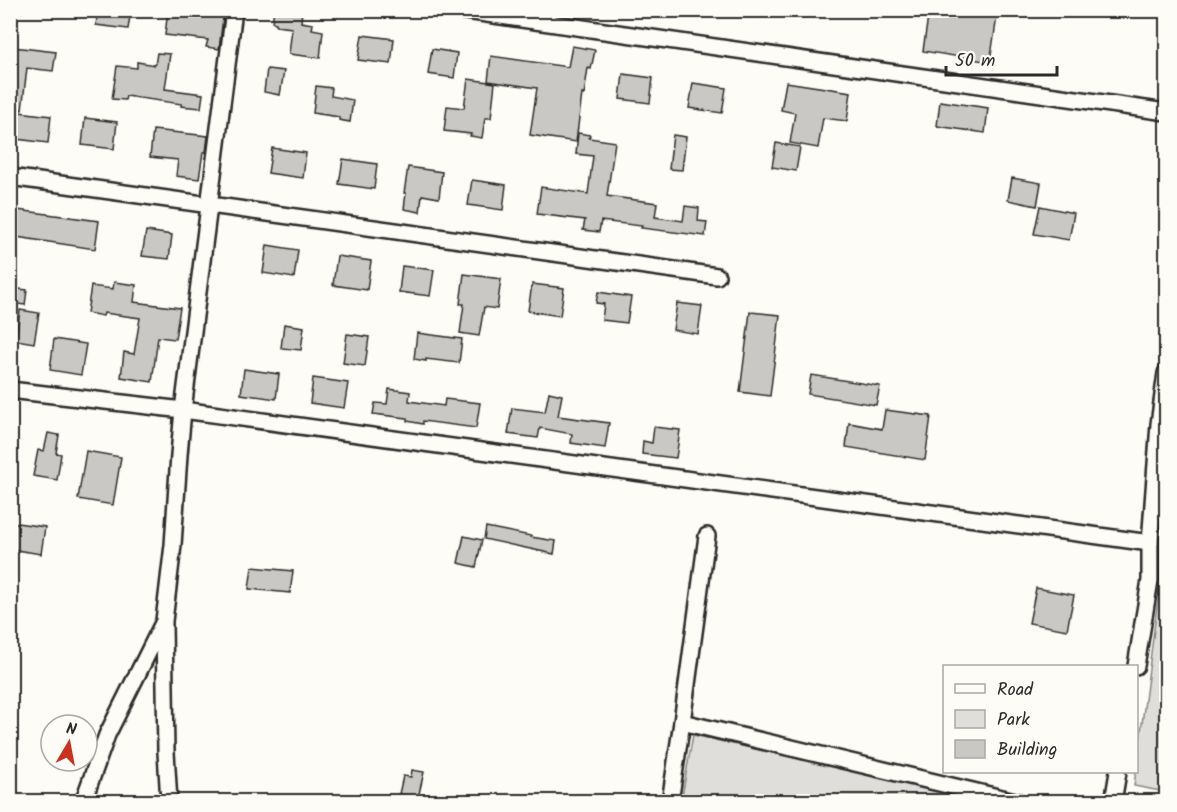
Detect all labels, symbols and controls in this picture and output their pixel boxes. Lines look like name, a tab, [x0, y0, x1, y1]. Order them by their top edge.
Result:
scale bar	[946, 39, 1057, 77]
text: 50 m	[955, 47, 995, 76]
legend	[943, 665, 1138, 773]
text: Road	[997, 676, 1034, 705]
text: Park	[997, 706, 1030, 735]
north arrow	[39, 713, 99, 773]
text: N	[64, 717, 78, 743]
text: Building	[997, 736, 1057, 765]

